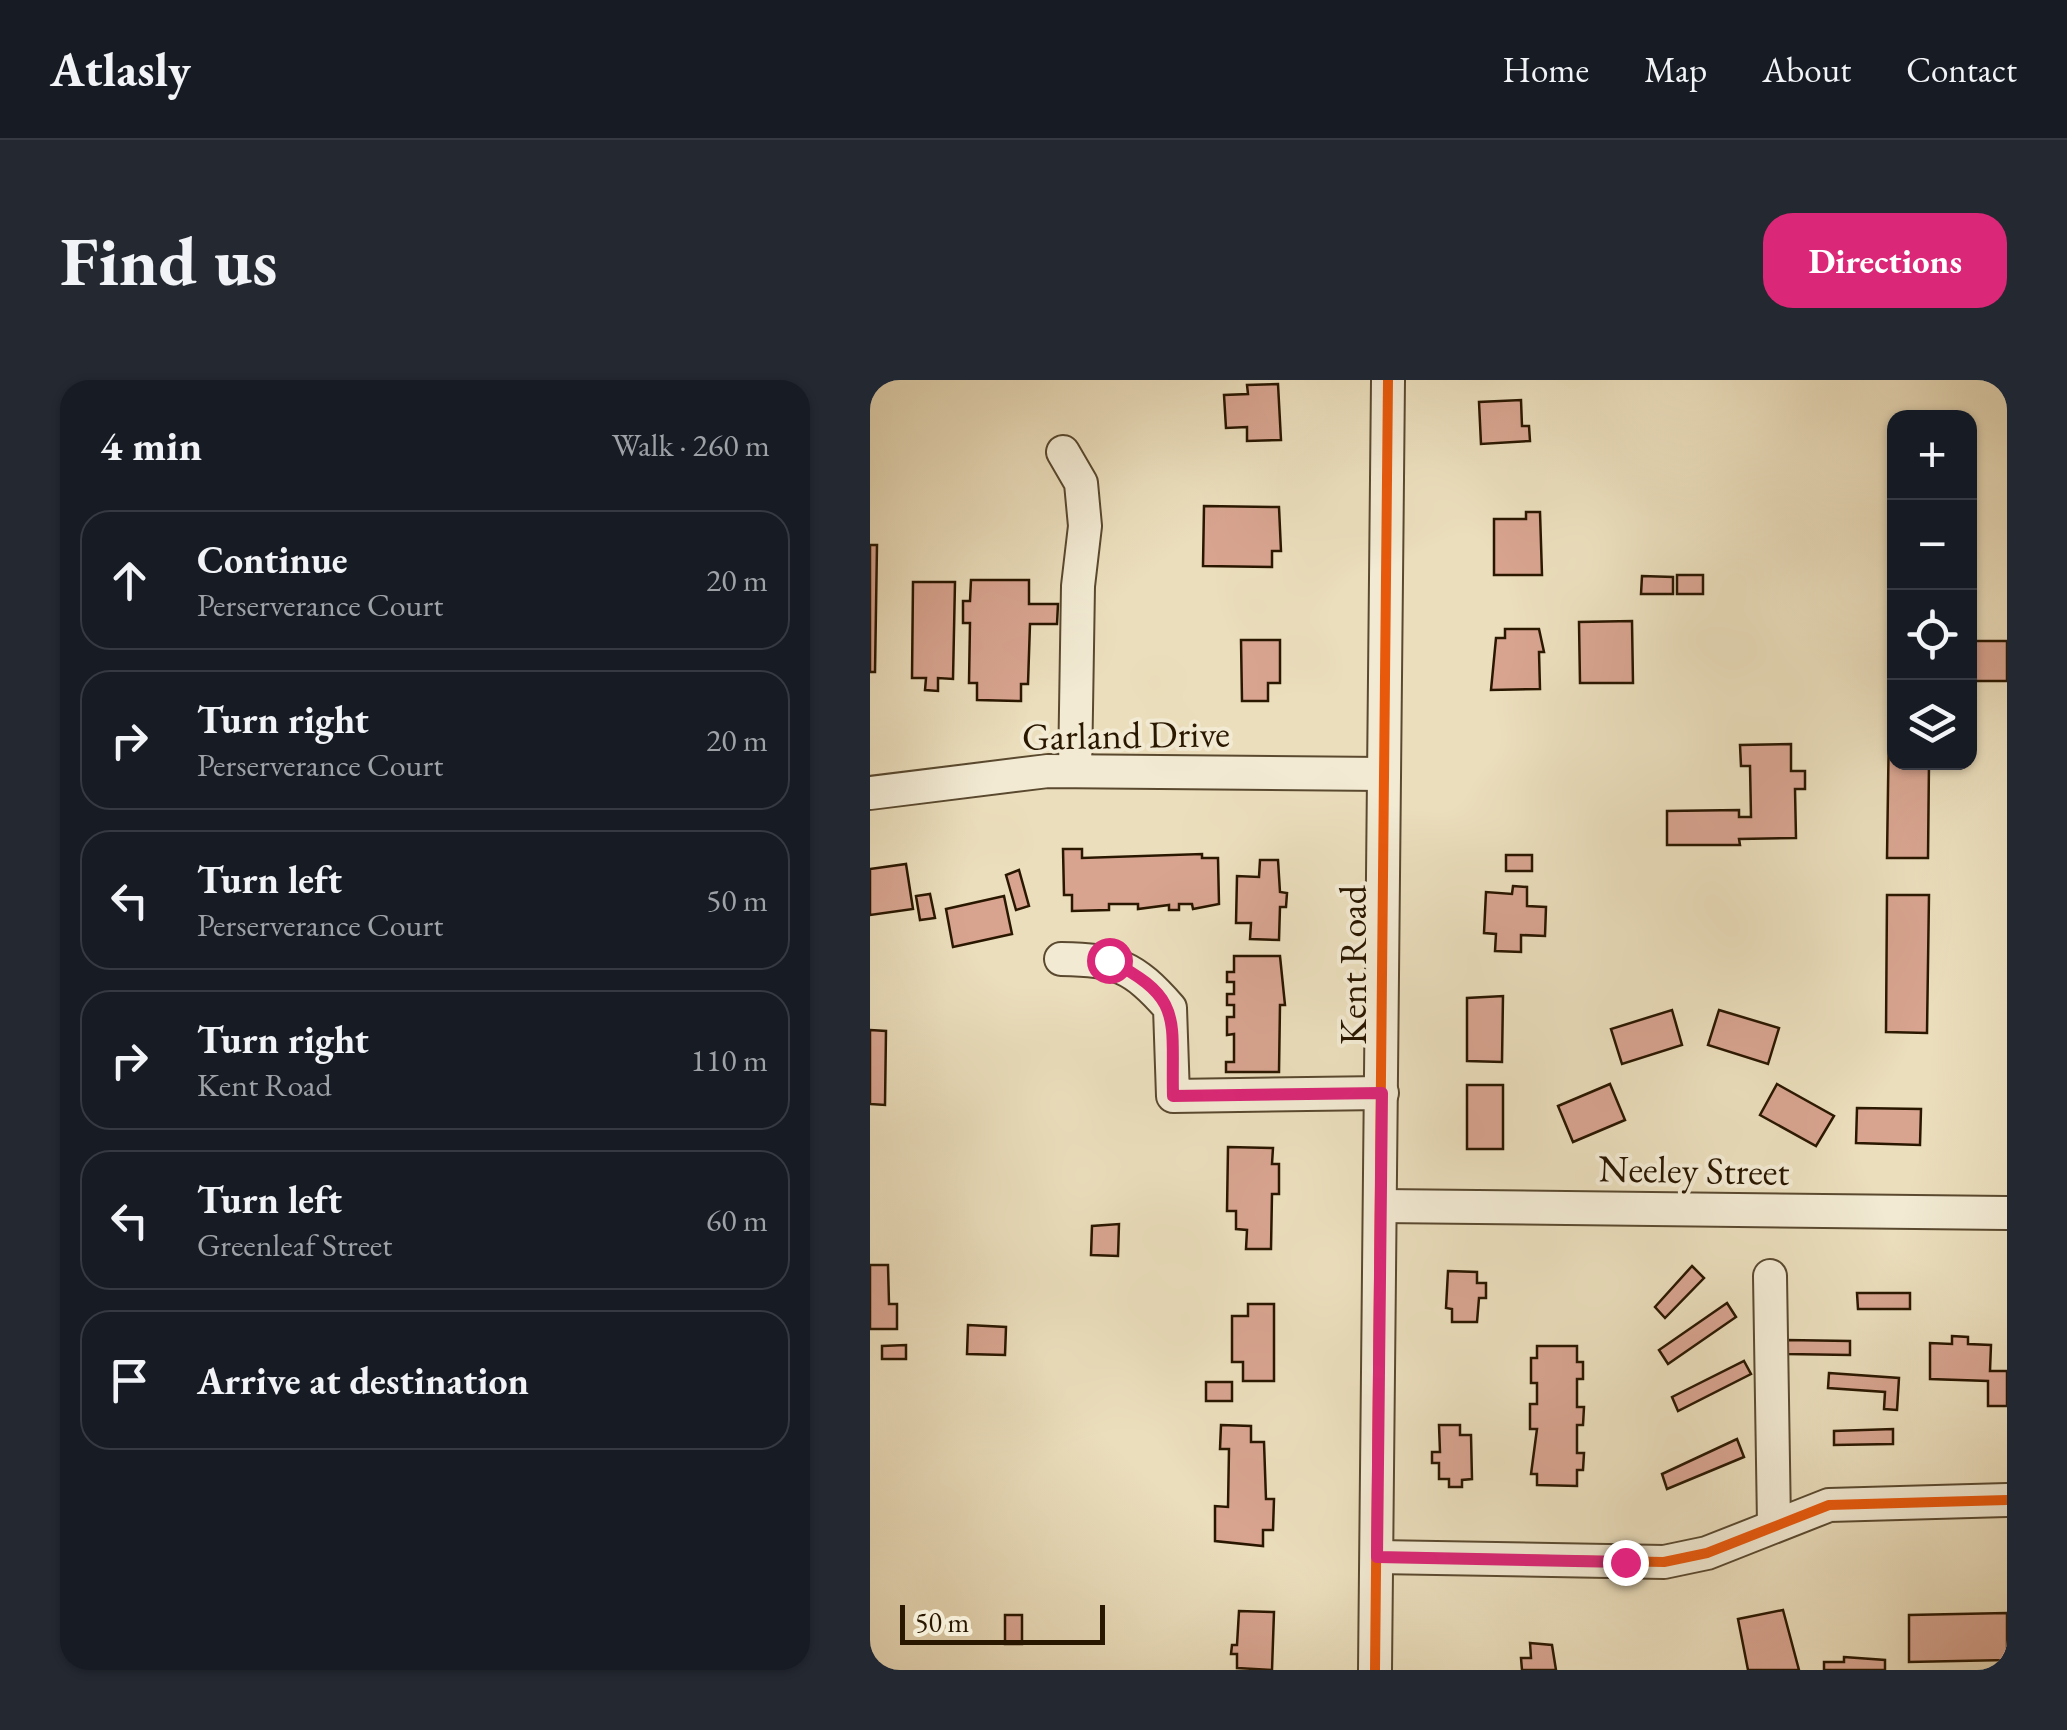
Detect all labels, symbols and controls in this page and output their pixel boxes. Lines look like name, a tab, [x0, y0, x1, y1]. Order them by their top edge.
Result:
text: Atlasly	[50, 38, 191, 100]
text: Home	[1503, 47, 1589, 92]
text: Map	[1644, 47, 1707, 92]
text: About	[1762, 47, 1851, 92]
text: Contact	[1906, 47, 2017, 92]
button: Directions	[1763, 213, 2007, 308]
text: Find us	[60, 215, 278, 306]
map controls	[1887, 410, 1977, 770]
button: +	[1887, 410, 1977, 500]
text: 4 min	[100, 418, 202, 473]
text: Walk · 260 m	[612, 424, 770, 466]
button: −	[1887, 500, 1977, 590]
text: Continue	[197, 535, 348, 584]
icon: ahead	[102, 553, 157, 608]
text: 20 m	[706, 559, 768, 601]
text: Perserverance Court	[197, 584, 443, 626]
button: locate	[1887, 590, 1977, 680]
button: layers	[1887, 680, 1977, 770]
text: Turn right	[197, 695, 369, 744]
street label: Garland Drive	[1022, 708, 1230, 761]
icon: right	[102, 713, 157, 768]
text: 20 m	[706, 719, 768, 761]
text: Perserverance Court	[197, 744, 443, 786]
text: Turn left	[197, 855, 342, 904]
icon: left	[102, 873, 157, 928]
text: 50 m	[706, 879, 768, 921]
street label: Kent Road	[1328, 884, 1377, 1045]
text: Perserverance Court	[197, 904, 443, 946]
route start	[1087, 938, 1133, 984]
text: Turn right	[197, 1015, 369, 1064]
icon: right	[102, 1033, 157, 1088]
text: 110 m	[691, 1039, 768, 1081]
text: Kent Road	[197, 1064, 332, 1106]
street label: Neeley Street	[1598, 1143, 1790, 1196]
text: Turn left	[197, 1175, 342, 1224]
icon: left	[102, 1193, 157, 1248]
text: 60 m	[706, 1199, 768, 1241]
text: Greenleaf Street	[197, 1224, 392, 1266]
icon: arrive	[102, 1353, 157, 1408]
text: Arrive at destination	[197, 1356, 529, 1405]
route end	[1603, 1540, 1649, 1586]
scale bar	[900, 1600, 1105, 1644]
text: 50 m	[915, 1604, 969, 1640]

